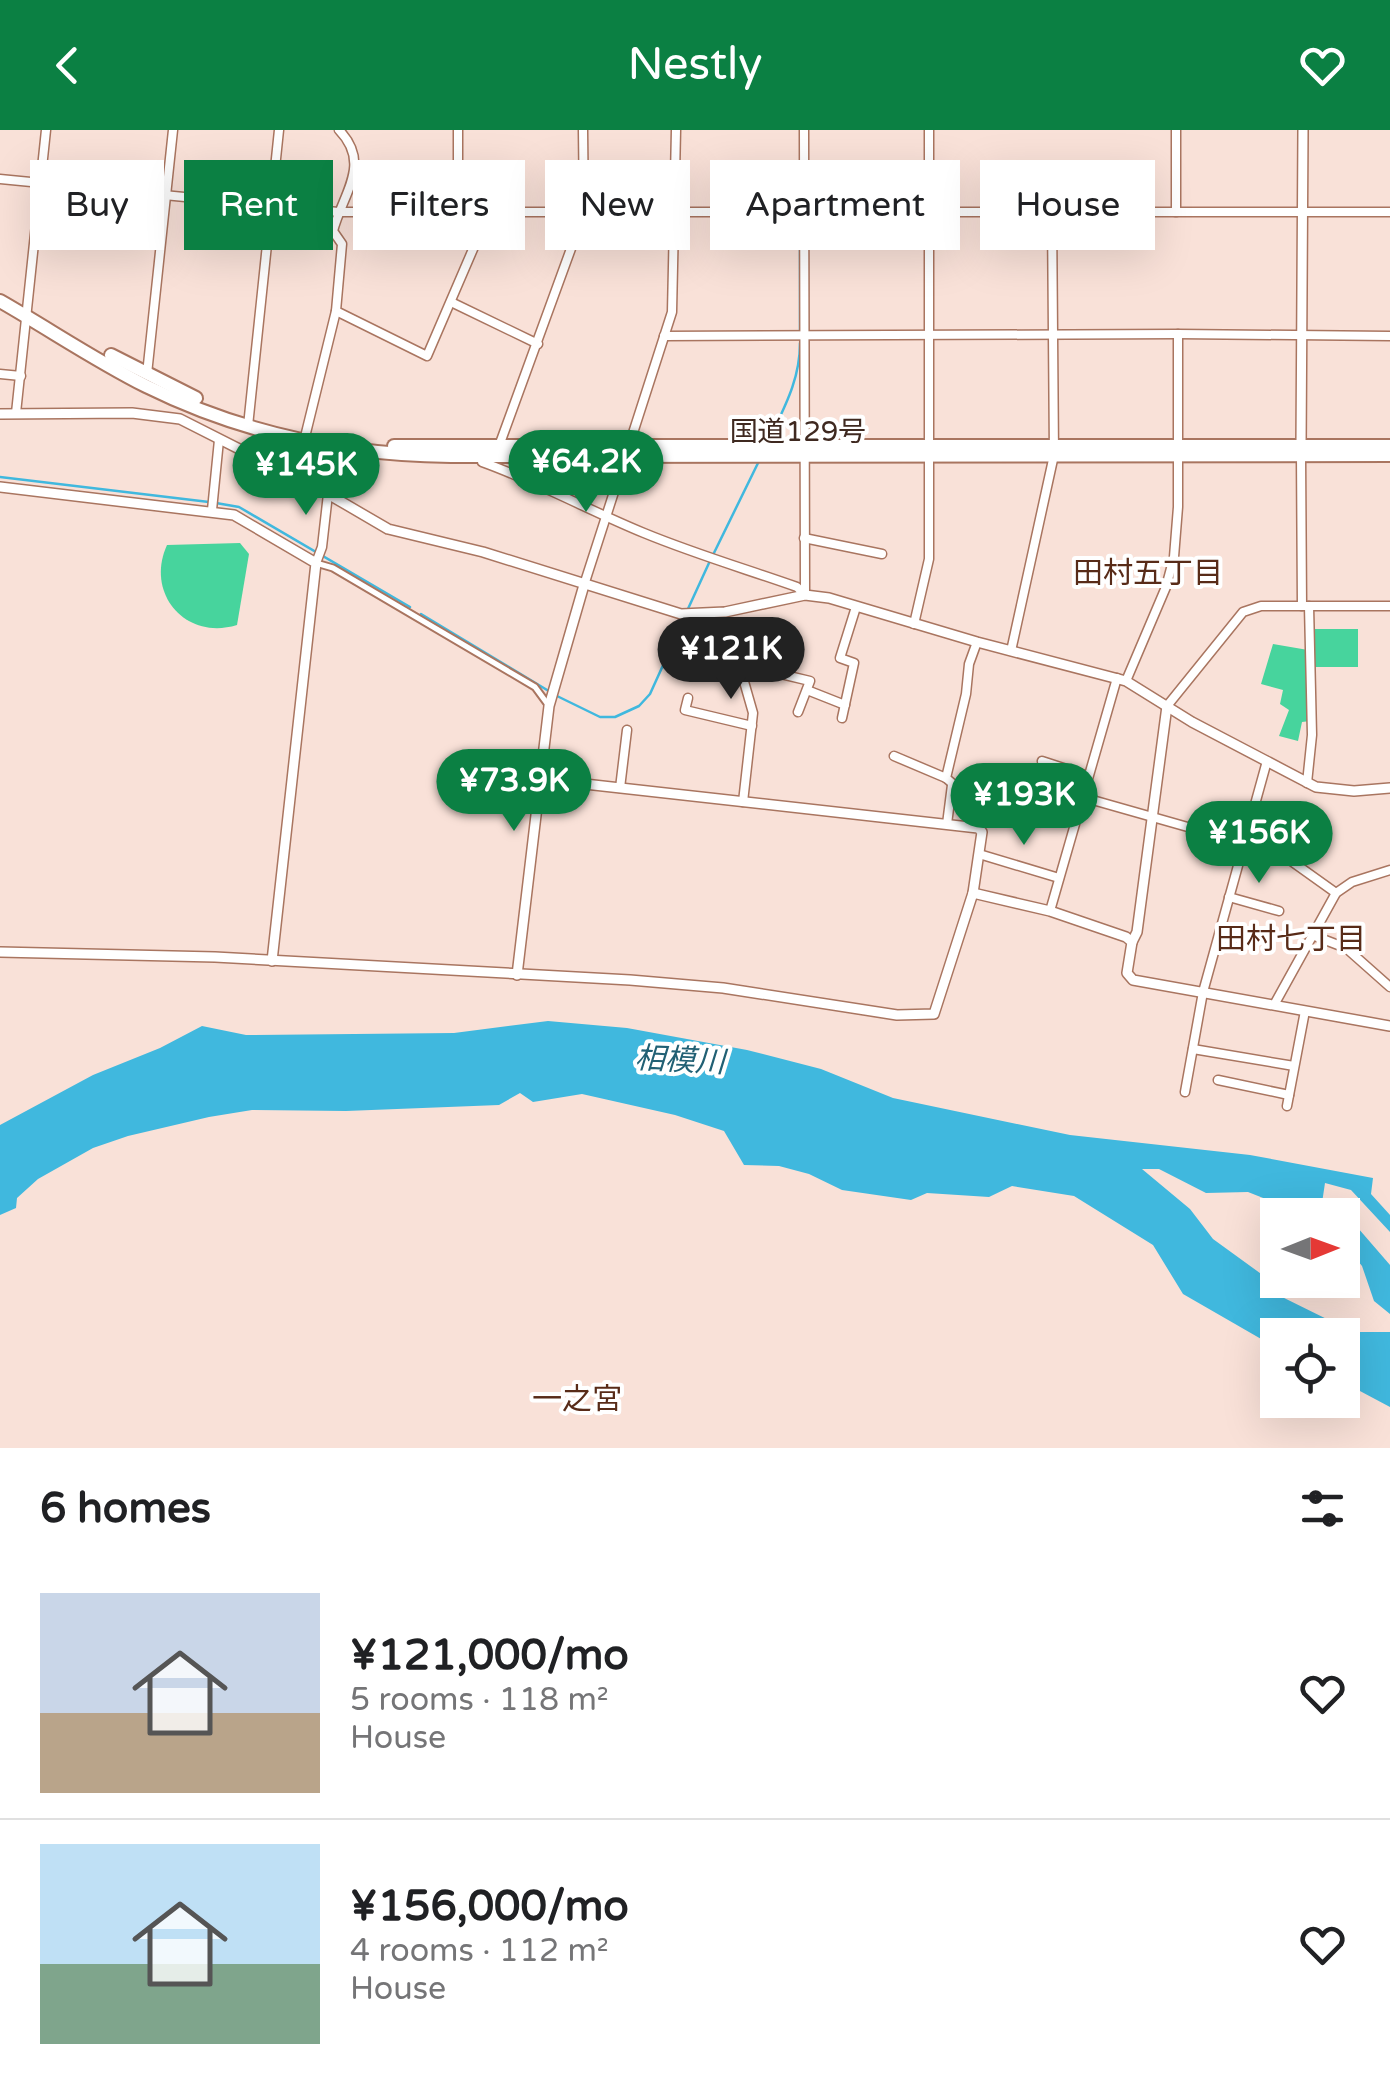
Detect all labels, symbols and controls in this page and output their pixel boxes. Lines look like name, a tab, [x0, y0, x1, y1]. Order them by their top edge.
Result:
icon: back	[40, 38, 95, 93]
text: Nestly	[628, 38, 762, 92]
icon: heart	[1295, 38, 1350, 93]
chip: Buy	[30, 160, 164, 250]
chip: Rent	[184, 160, 333, 250]
chip: Filters	[353, 160, 525, 250]
chip: New	[545, 160, 690, 250]
chip: Apartment	[710, 160, 960, 250]
chip: House	[980, 160, 1155, 250]
street label: 国道129号	[730, 415, 866, 449]
pin: ¥64.2K	[505, 430, 667, 515]
pin: ¥145K	[236, 433, 376, 518]
text: ¥64.2K	[530, 443, 642, 481]
text: ¥145K	[255, 446, 357, 484]
district label: 田村五丁目	[1073, 555, 1223, 592]
pin: ¥121K	[661, 617, 801, 702]
text: ¥121K	[680, 630, 782, 668]
pin: ¥73.9K	[433, 749, 595, 834]
text: ¥73.9K	[458, 762, 570, 800]
pin: ¥193K	[954, 763, 1094, 848]
text: ¥193K	[973, 776, 1075, 814]
pin: ¥156K	[1189, 801, 1329, 886]
text: ¥156K	[1208, 814, 1310, 852]
district label: 田村七丁目	[1216, 921, 1366, 958]
water label: 相模川	[634, 1040, 729, 1081]
north arrow	[1260, 1198, 1360, 1298]
map controls	[1260, 1198, 1360, 1418]
button: locate	[1260, 1318, 1360, 1418]
district label: 一之宮	[532, 1381, 622, 1418]
icon: filters	[1295, 1481, 1350, 1536]
text: 6 homes	[40, 1483, 211, 1534]
text: ¥121,000/mo	[350, 1630, 629, 1681]
icon: home	[120, 1633, 240, 1753]
icon: heart	[1295, 1666, 1350, 1721]
text: 5 rooms · 118 m²	[350, 1681, 609, 1719]
text: House	[350, 1719, 446, 1757]
text: ¥156,000/mo	[350, 1881, 629, 1932]
icon: home	[120, 1884, 240, 2004]
icon: heart	[1295, 1917, 1350, 1972]
text: 4 rooms · 112 m²	[350, 1932, 609, 1970]
text: House	[350, 1970, 446, 2008]

